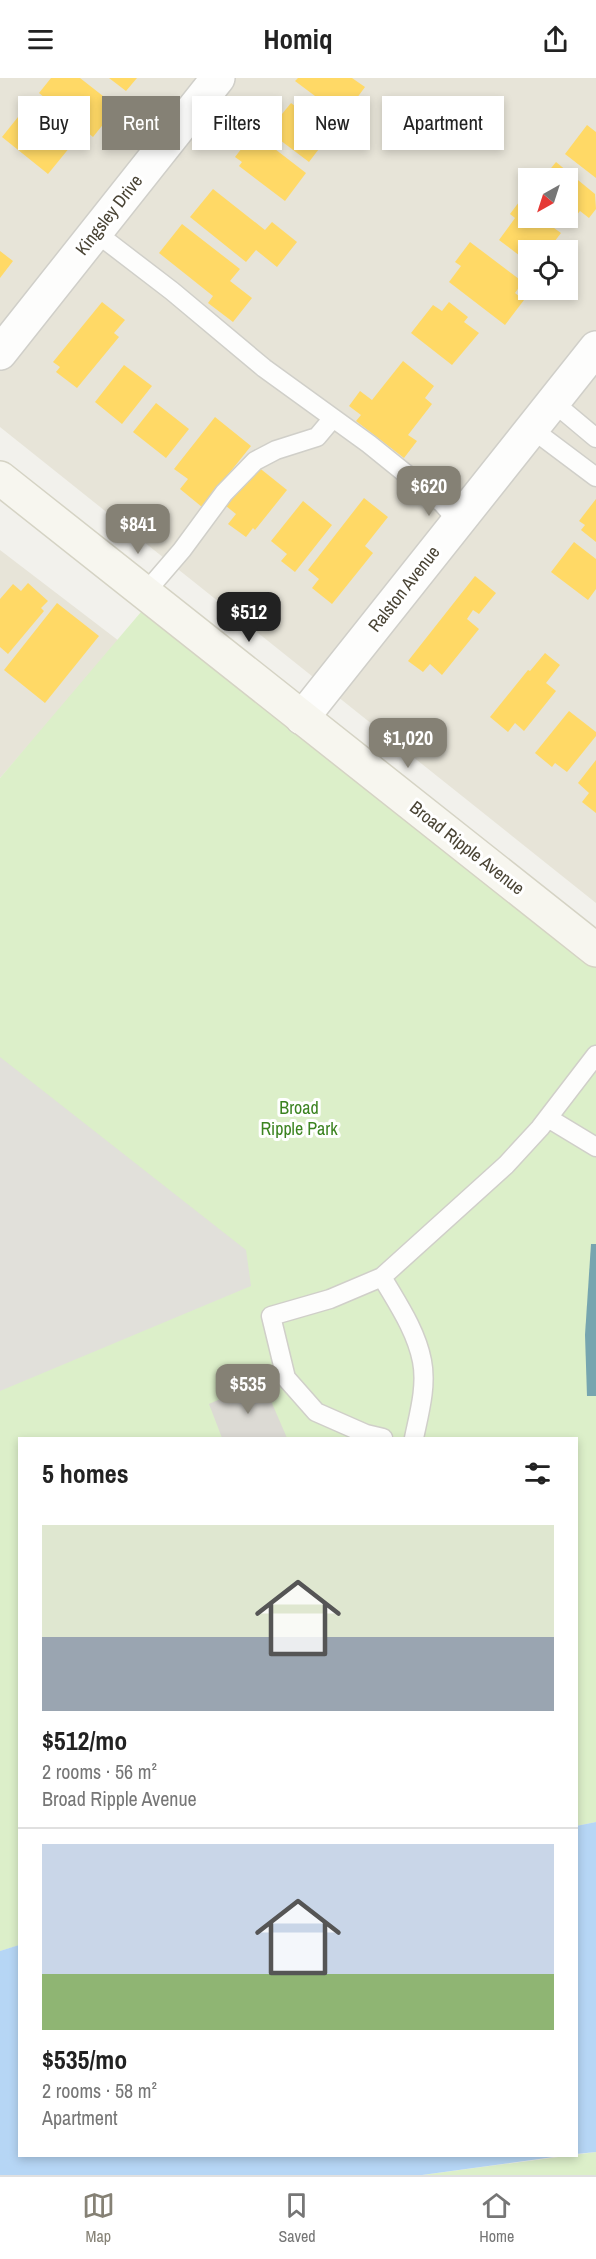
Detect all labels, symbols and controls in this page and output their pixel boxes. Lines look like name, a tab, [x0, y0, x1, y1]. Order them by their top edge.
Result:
text: Homiq	[264, 21, 332, 57]
icon: menu	[24, 23, 57, 56]
icon: share	[539, 23, 572, 56]
chip: Buy	[18, 96, 90, 150]
chip: Rent	[102, 96, 180, 150]
chip: Filters	[192, 96, 282, 150]
chip: New	[294, 96, 370, 150]
chip: Apartment	[382, 96, 504, 150]
north arrow	[518, 168, 578, 228]
map controls	[518, 168, 578, 300]
street label: Kingsley Drive	[69, 169, 148, 260]
button: locate	[518, 240, 578, 300]
pin: $620	[393, 466, 465, 517]
text: $620	[411, 472, 447, 499]
pin: $841	[102, 504, 174, 555]
text: $841	[120, 510, 156, 537]
street label: Ralston Avenue	[362, 540, 445, 637]
pin: $512	[213, 592, 285, 643]
text: $512	[231, 598, 267, 625]
pin: $1,020	[359, 718, 457, 769]
text: $1,020	[383, 724, 433, 751]
street label: Broad Ripple Avenue	[405, 795, 530, 900]
park label: Broad Ripple Park	[260, 1095, 338, 1141]
pin: $535	[212, 1364, 284, 1415]
text: $535	[230, 1370, 266, 1397]
text: 5 homes	[42, 1456, 129, 1491]
icon: filters	[521, 1457, 554, 1490]
icon: home	[244, 1564, 352, 1672]
text: $512/mo	[42, 1723, 127, 1758]
text: 2 rooms · 56 m²	[42, 1758, 157, 1785]
text: Broad Ripple Avenue	[42, 1785, 197, 1812]
icon: home	[244, 1883, 352, 1991]
text: $535/mo	[42, 2042, 127, 2077]
text: 2 rooms · 58 m²	[42, 2077, 157, 2104]
text: Apartment	[42, 2104, 118, 2131]
tab: Map	[82, 2189, 115, 2247]
tab: Saved	[278, 2189, 316, 2247]
tab: Home	[479, 2189, 514, 2247]

